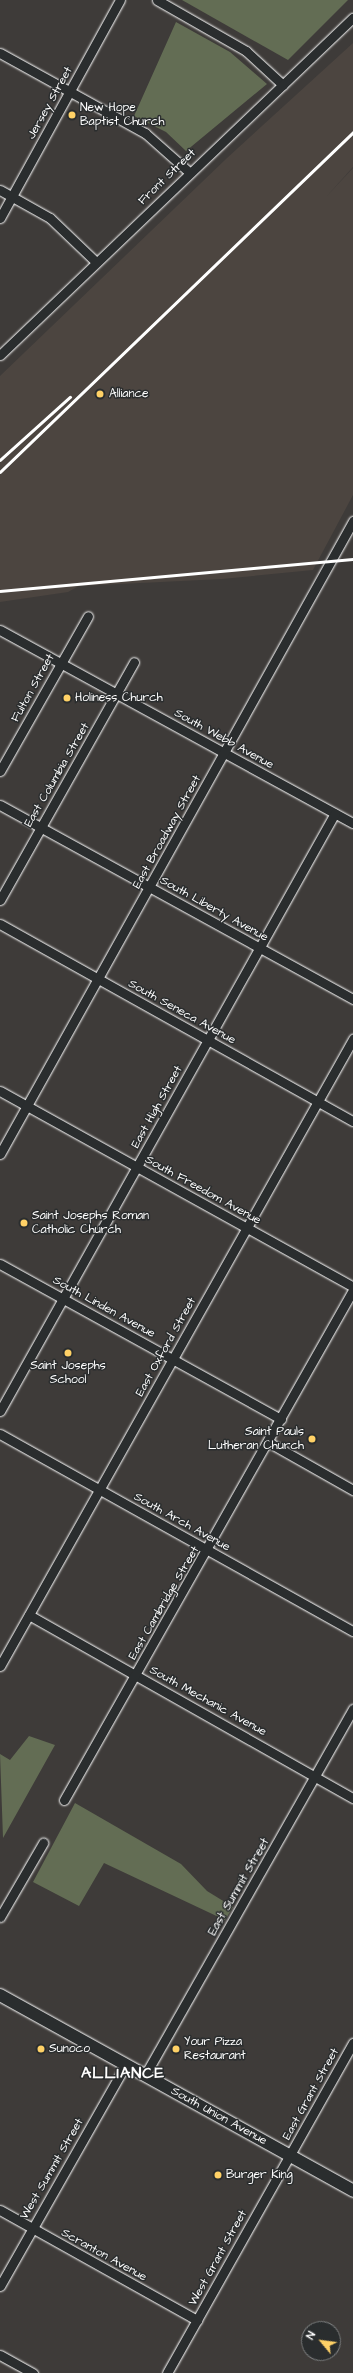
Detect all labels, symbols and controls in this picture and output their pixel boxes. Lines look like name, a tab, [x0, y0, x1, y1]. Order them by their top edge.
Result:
street label: Jersey Street	[24, 64, 76, 142]
place label: New Hope Baptist Church	[80, 101, 164, 129]
marker: New Hope Baptist Church	[67, 110, 77, 120]
street label: Front Street	[135, 146, 199, 208]
place label: Alliance	[109, 387, 148, 401]
marker: Alliance	[94, 388, 106, 400]
street label: Fulton Street	[8, 651, 58, 725]
place label: Holiness Church	[75, 691, 163, 705]
marker: Holiness Church	[62, 693, 72, 703]
street label: South Webb Avenue	[172, 706, 276, 772]
street label: East Columbia Street	[21, 720, 93, 830]
street label: East Broadway Street	[130, 773, 204, 891]
street label: South Liberty Avenue	[157, 873, 271, 945]
street label: South Seneca Avenue	[126, 977, 238, 1047]
street label: East High Street	[128, 1063, 186, 1151]
street label: South Freedom Avenue	[143, 1152, 263, 1228]
place label: Saint Josephs Roman Catholic Church	[32, 1209, 149, 1237]
marker: Saint Josephs Roman Catholic Church	[19, 1218, 29, 1228]
street label: South Linden Avenue	[50, 1273, 158, 1341]
street label: East Oxford Street	[133, 1295, 199, 1399]
marker: Saint Josephs School	[63, 1348, 73, 1358]
place label: Saint Josephs School	[30, 1359, 106, 1387]
place label: Saint Pauls Lutheran Church	[208, 1425, 304, 1453]
marker: Saint Pauls Lutheran Church	[307, 1434, 317, 1444]
street label: South Arch Avenue	[131, 1490, 233, 1554]
street label: East Cambridge Street	[126, 1544, 202, 1662]
street label: South Mechanic Avenue	[147, 1663, 269, 1739]
street label: East Summit Street	[205, 1836, 273, 1938]
place label: Your Pizza Restaurant	[184, 2035, 246, 2063]
place label: Sunoco	[49, 2042, 90, 2056]
marker: Sunoco	[36, 2044, 46, 2054]
marker: Your Pizza Restaurant	[171, 2044, 181, 2054]
street label: East Grant Street	[280, 2046, 342, 2142]
district label: ALLIANCE	[81, 2063, 165, 2083]
street label: South Union Avenue	[169, 2084, 269, 2148]
street label: West Summit Street	[17, 2116, 87, 2222]
place label: Burger King	[226, 2168, 293, 2182]
marker: Burger King	[213, 2170, 223, 2180]
street label: West Grant Street	[186, 2208, 250, 2308]
street label: Scranton Avenue	[59, 2226, 149, 2284]
north arrow	[301, 2321, 341, 2361]
text: N	[303, 2329, 319, 2342]

